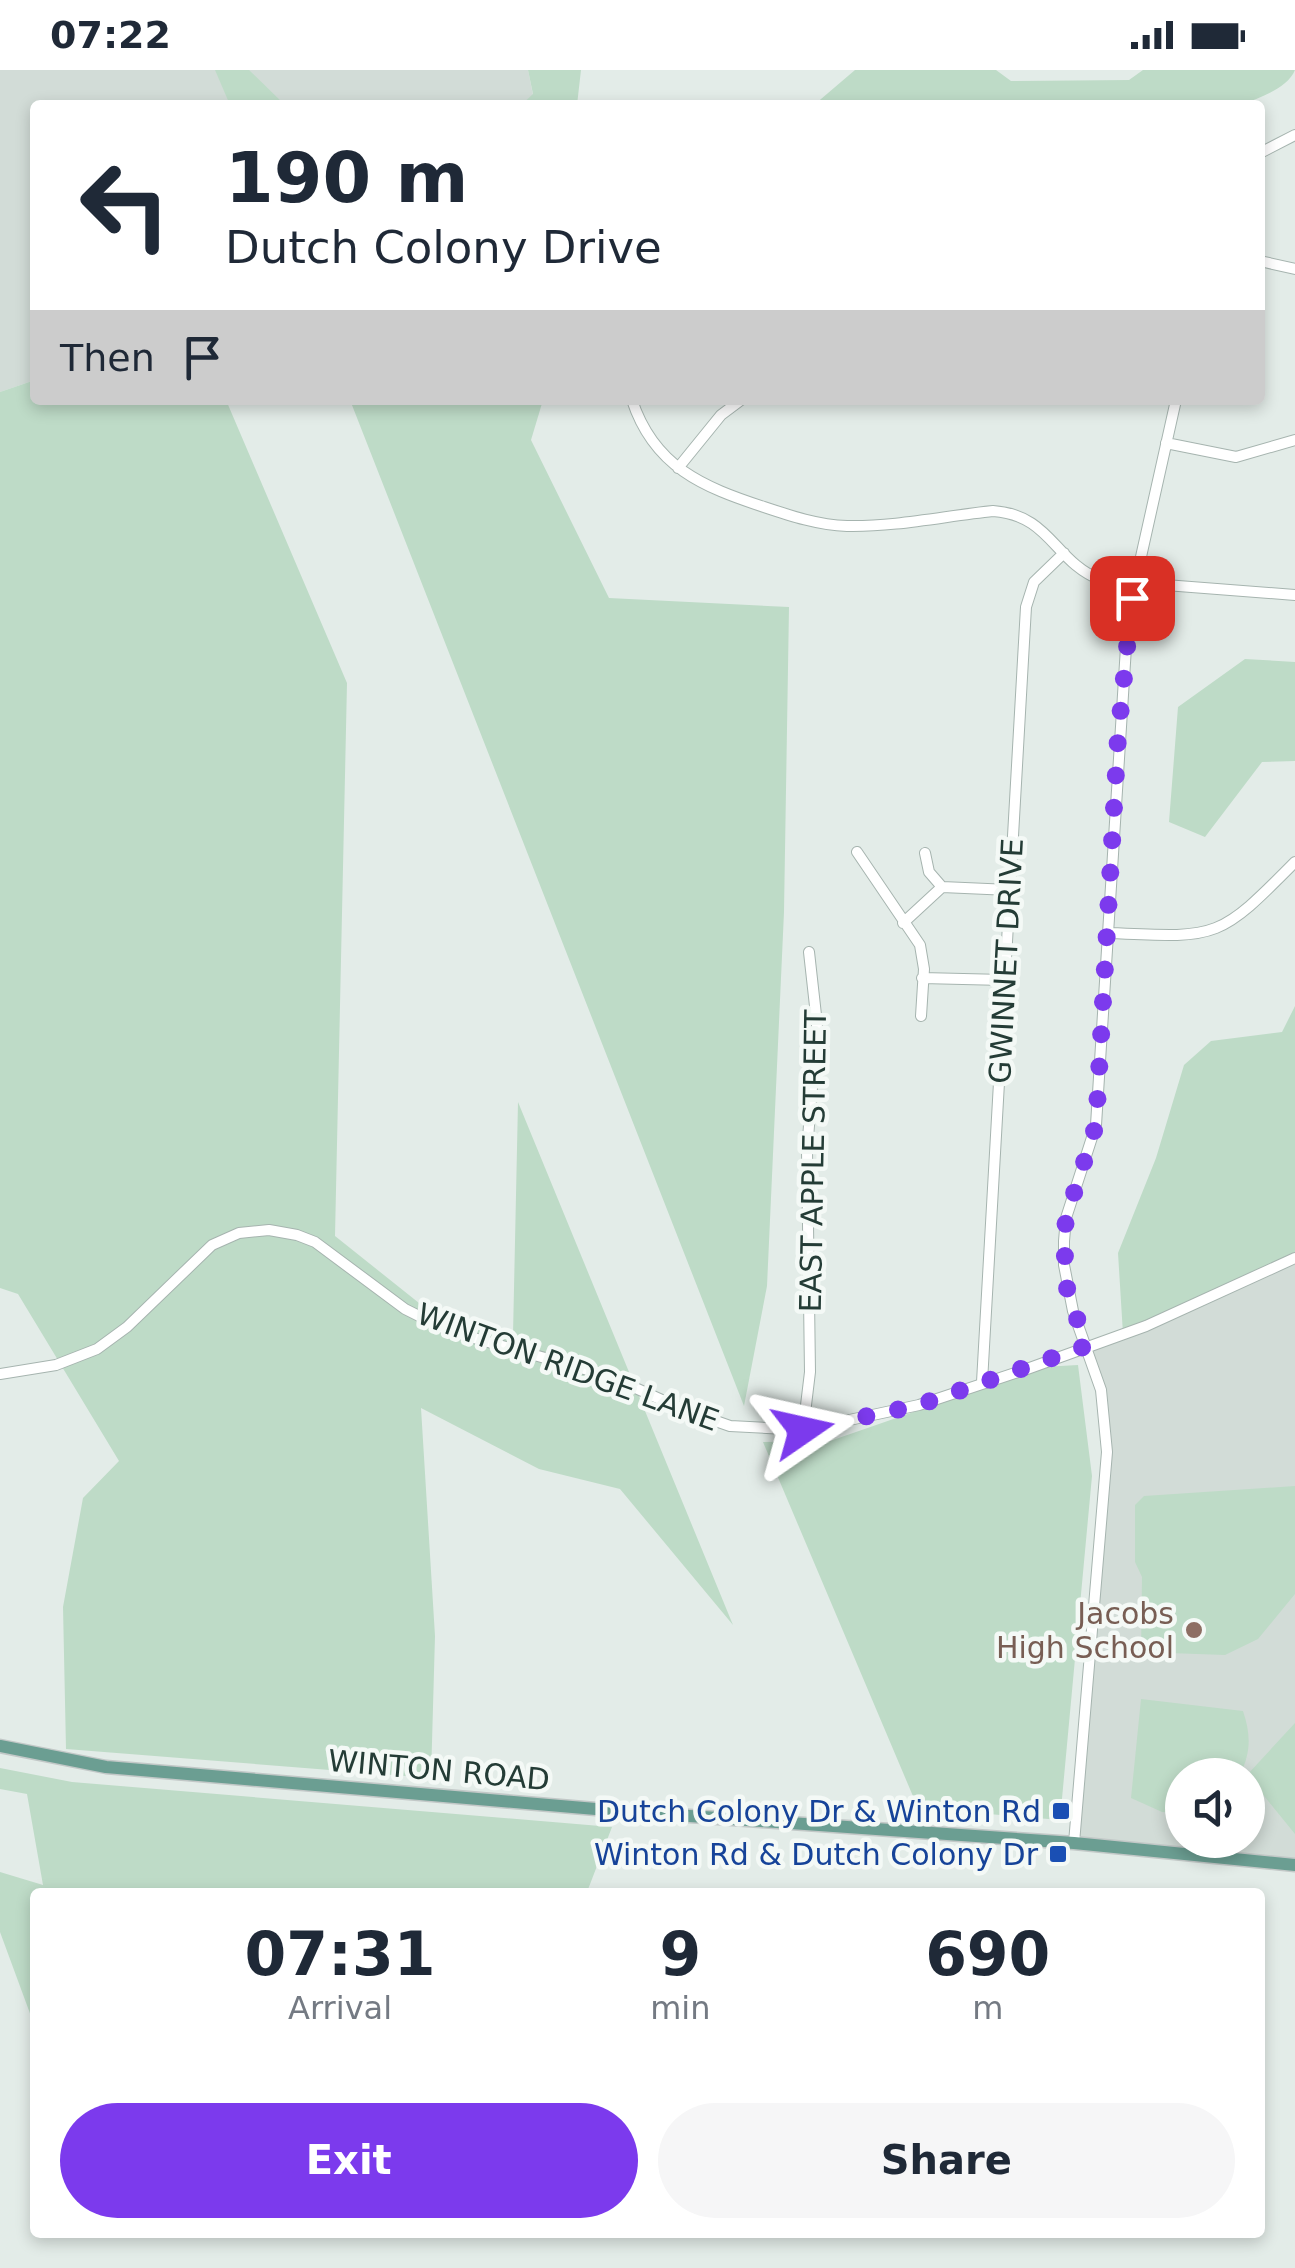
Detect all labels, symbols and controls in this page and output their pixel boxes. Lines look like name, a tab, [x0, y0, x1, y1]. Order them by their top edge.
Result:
text: 07:22	[50, 13, 171, 57]
text: 190 m	[225, 137, 468, 219]
icon: left	[60, 140, 190, 270]
text: Dutch Colony Drive	[225, 221, 662, 274]
icon: arrive	[175, 330, 230, 385]
text: Then	[60, 336, 155, 380]
pin	[1090, 556, 1175, 641]
icon: arrive	[1105, 571, 1160, 626]
street label: GWINNET DRIVE	[982, 837, 1030, 1085]
street label: EAST APPLE STREET	[793, 1009, 833, 1313]
street label: WINTON RIDGE LANE	[412, 1296, 724, 1438]
position arrow	[751, 1378, 855, 1482]
place label: Jacobs High School	[996, 1596, 1174, 1665]
marker: Jacobs High School	[1183, 1619, 1205, 1641]
street label: WINTON ROAD	[327, 1743, 551, 1797]
map controls	[1165, 1758, 1265, 1858]
button: sound	[1165, 1758, 1265, 1858]
place label: Dutch Colony Dr & Winton Rd	[597, 1794, 1041, 1829]
marker: Dutch Colony Dr & Winton Rd	[1050, 1800, 1072, 1822]
place label: Winton Rd & Dutch Colony Dr	[594, 1837, 1039, 1872]
marker: Winton Rd & Dutch Colony Dr	[1047, 1843, 1069, 1865]
text: 07:31	[245, 1919, 436, 1989]
text: 9	[659, 1919, 701, 1989]
text: 690	[925, 1919, 1050, 1989]
text: Arrival	[288, 1989, 392, 2027]
text: min	[650, 1989, 711, 2027]
text: m	[972, 1989, 1003, 2027]
button: Exit	[60, 2103, 638, 2218]
button: Share	[658, 2103, 1235, 2218]

